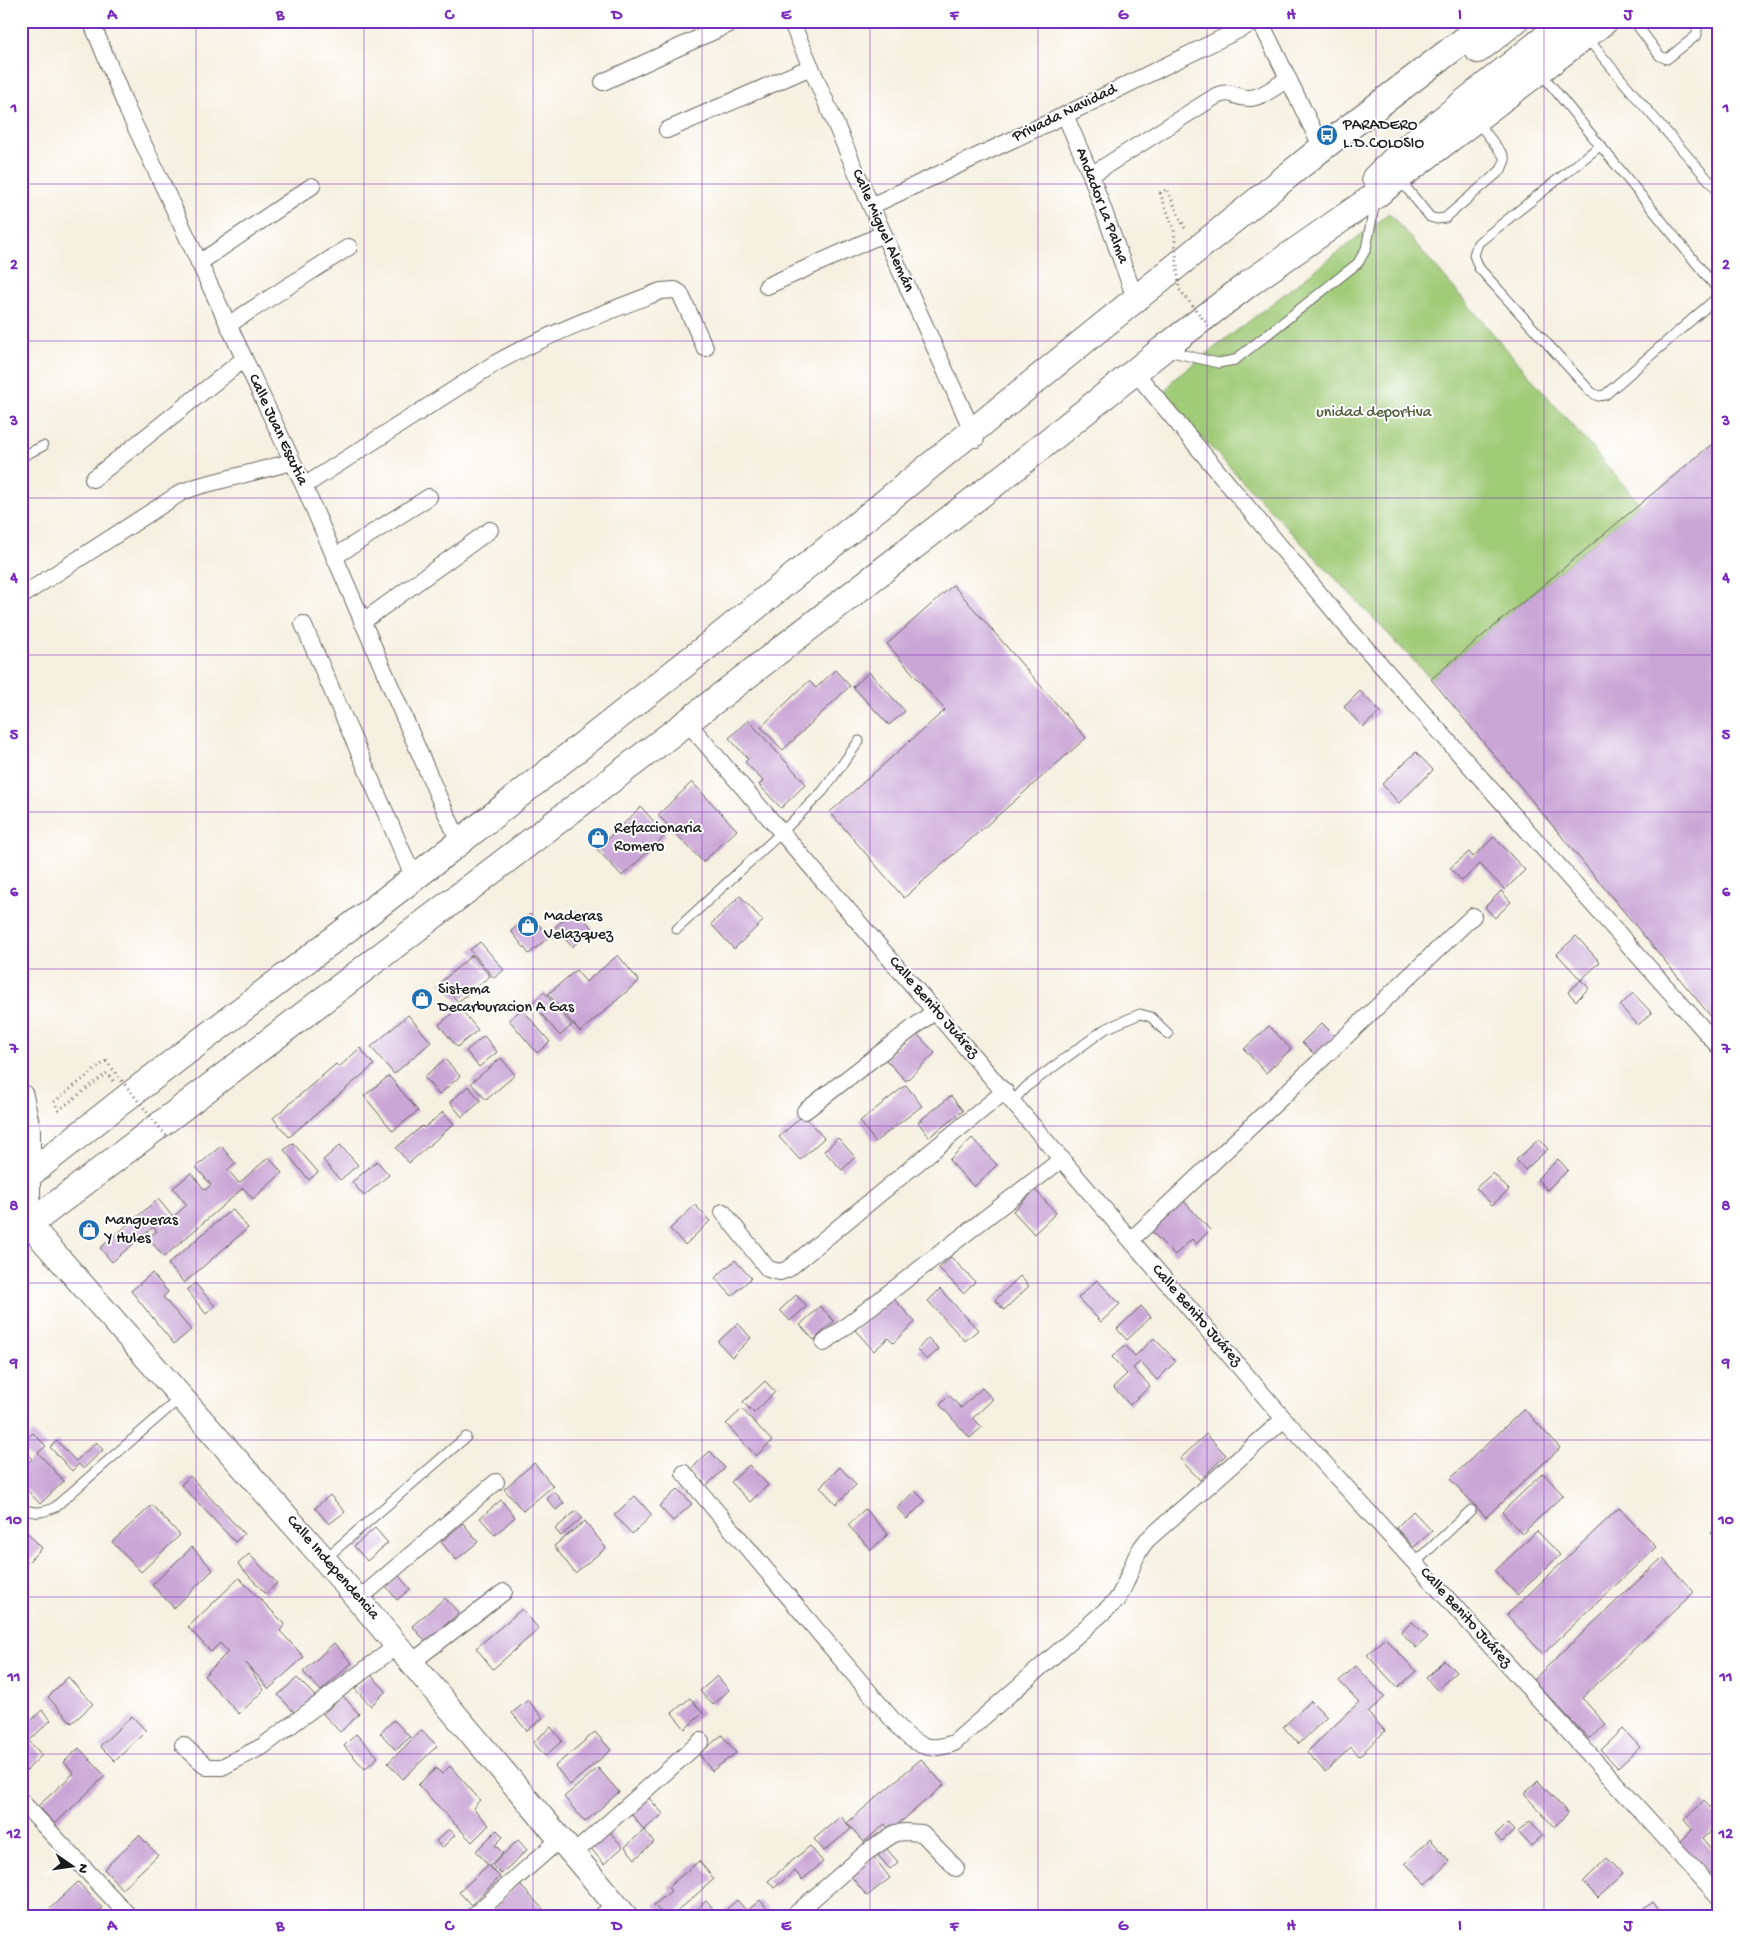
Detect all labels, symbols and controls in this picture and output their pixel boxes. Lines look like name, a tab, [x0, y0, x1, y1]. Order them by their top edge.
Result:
text: A	[106, 7, 118, 26]
text: B	[275, 7, 285, 26]
text: C	[444, 7, 455, 26]
text: D	[610, 7, 623, 26]
text: E	[781, 7, 792, 26]
text: F	[949, 7, 960, 26]
text: G	[1118, 7, 1129, 26]
text: H	[1286, 7, 1296, 26]
text: I	[1458, 7, 1462, 26]
text: J	[1623, 7, 1634, 26]
street label: Privada Navidad	[1009, 80, 1122, 148]
text: 1	[10, 100, 17, 119]
text: 1	[1722, 100, 1729, 119]
place label: PARADERO L.D.COLOSIO	[1342, 117, 1424, 154]
bus stop icon: PARADERO L.D.COLOSIO	[1315, 123, 1339, 147]
street label: Andador La Palma	[1070, 145, 1132, 268]
street label: Calle Miguel Alemán	[846, 167, 918, 296]
text: 2	[10, 257, 18, 276]
text: 2	[1722, 257, 1730, 276]
street label: Calle Juan Escutia	[243, 371, 312, 490]
park label: unidad deportiva	[1316, 404, 1433, 423]
text: 3	[9, 413, 18, 432]
text: 3	[1721, 413, 1730, 432]
text: 4	[9, 570, 18, 589]
text: 4	[1721, 570, 1730, 589]
text: 5	[10, 727, 19, 746]
text: 5	[1722, 727, 1731, 746]
place label: Refaccionaria Romero	[614, 820, 703, 857]
shop icon: Refaccionaria Romero	[586, 826, 610, 850]
text: 6	[10, 884, 19, 903]
text: 6	[1722, 884, 1731, 903]
place label: Maderas Velazquez	[543, 908, 614, 945]
shop icon: Maderas Velazquez	[516, 914, 540, 938]
street label: Calle Benito Juárez	[884, 953, 983, 1063]
place label: Sistema Decarburacion A Gas	[437, 981, 575, 1018]
shop icon: Sistema Decarburacion A Gas	[410, 987, 434, 1011]
text: 7	[9, 1041, 19, 1060]
text: 7	[1721, 1041, 1731, 1060]
text: 8	[10, 1198, 19, 1217]
text: 8	[1722, 1198, 1731, 1217]
place label: Mangueras Y Hules	[103, 1212, 179, 1249]
shop icon: Mangueras Y Hules	[77, 1218, 101, 1242]
street label: Calle Benito Juárez	[1147, 1261, 1246, 1371]
text: 9	[9, 1355, 18, 1374]
text: 9	[1721, 1355, 1730, 1374]
text: 10	[5, 1512, 22, 1531]
street label: Calle Independencia	[281, 1512, 383, 1625]
text: 10	[1717, 1512, 1734, 1531]
street label: Calle Benito Juárez	[1415, 1564, 1516, 1673]
text: 11	[7, 1669, 20, 1688]
text: 11	[1719, 1669, 1732, 1688]
text: 12	[6, 1826, 21, 1845]
text: 12	[1718, 1826, 1733, 1845]
north arrow	[48, 1840, 98, 1890]
text: N	[73, 1862, 92, 1875]
text: A	[106, 1918, 118, 1937]
text: B	[275, 1918, 285, 1937]
text: C	[444, 1918, 455, 1937]
text: D	[610, 1918, 623, 1937]
text: E	[781, 1918, 792, 1937]
text: F	[949, 1918, 960, 1937]
text: G	[1118, 1918, 1129, 1937]
text: H	[1286, 1918, 1296, 1937]
text: I	[1458, 1918, 1462, 1937]
text: J	[1623, 1918, 1634, 1937]

